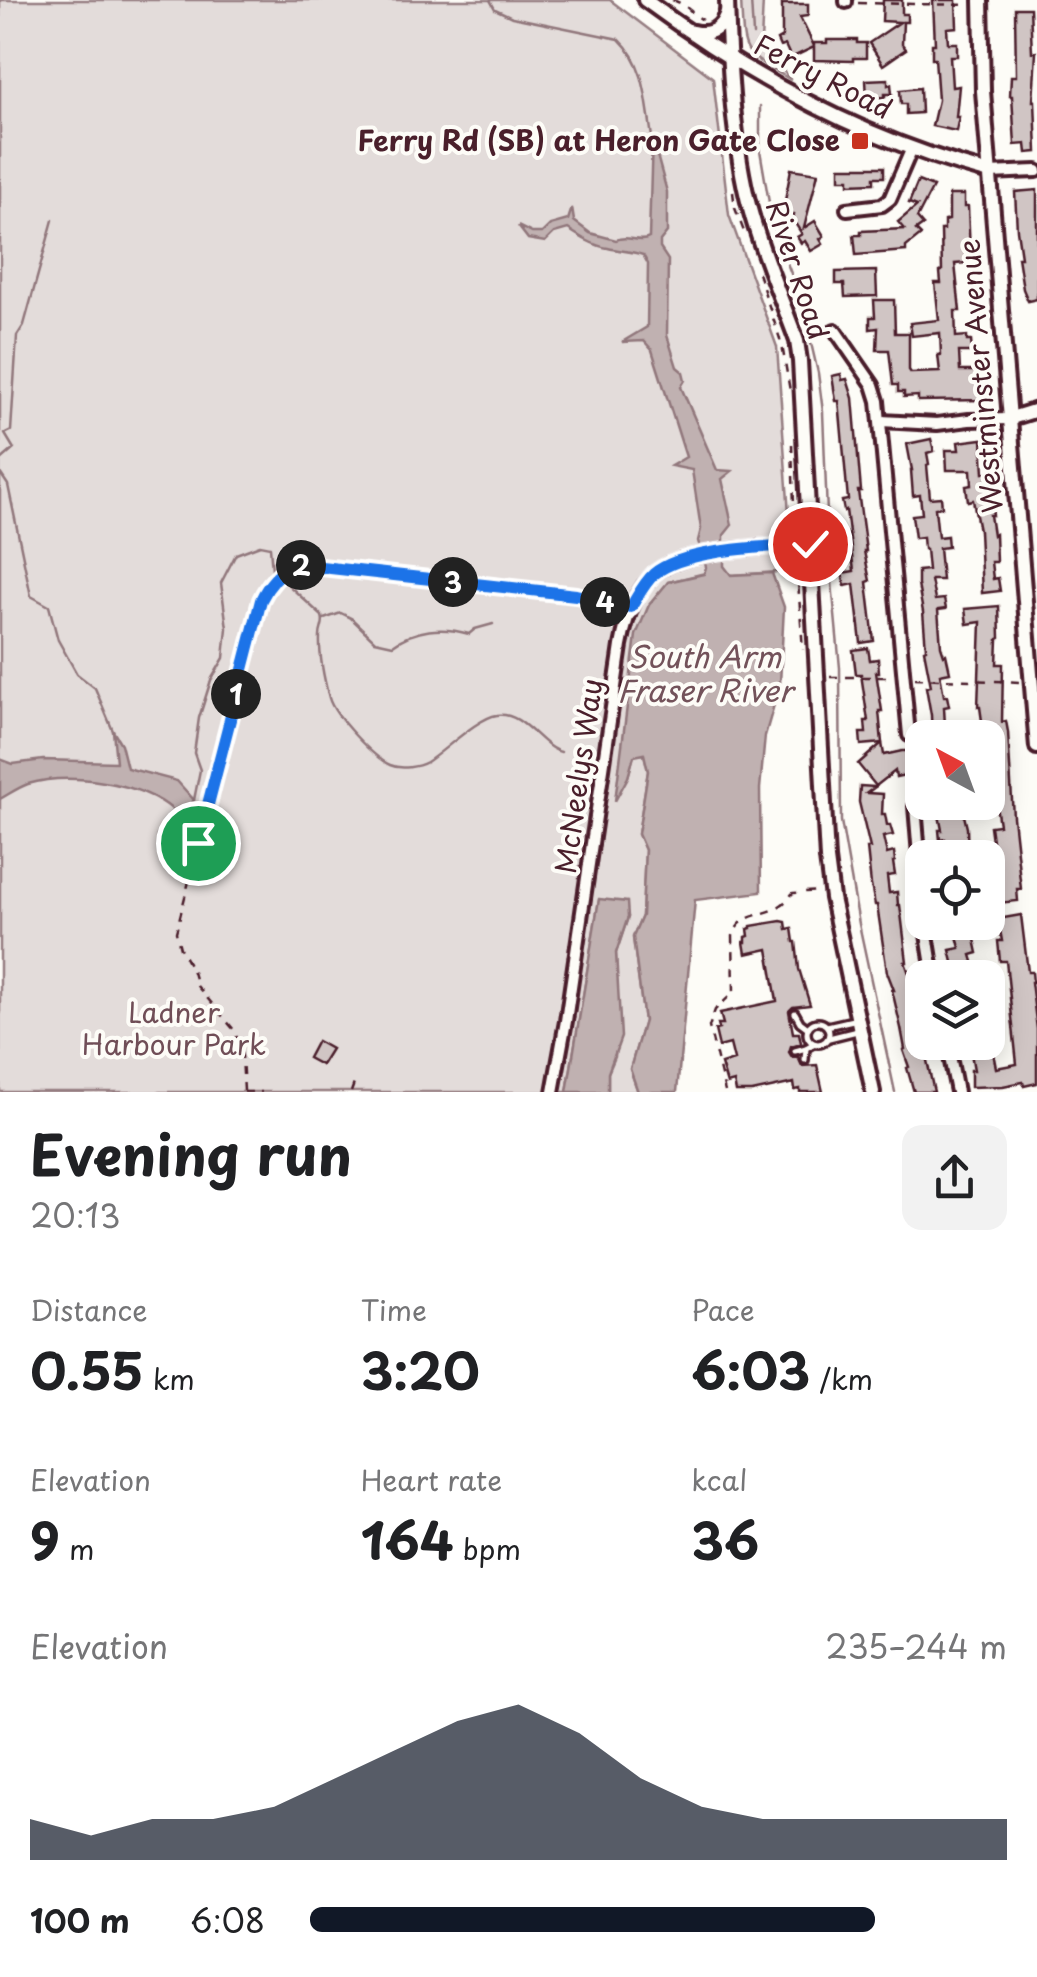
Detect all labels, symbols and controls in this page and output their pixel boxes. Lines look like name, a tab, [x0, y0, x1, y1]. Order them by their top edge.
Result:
street label: Ferry Road	[747, 22, 900, 129]
place label: Ferry Rd (SB) at Heron Gate Close	[358, 118, 840, 161]
marker: Ferry Rd (SB) at Heron Gate Close	[849, 130, 871, 152]
street label: River Road	[756, 194, 841, 345]
street label: Westminster Avenue	[946, 237, 1013, 515]
pin	[768, 502, 853, 587]
icon: check	[783, 517, 838, 572]
pin: 2	[276, 540, 326, 590]
text: 2	[291, 543, 311, 586]
pin: 3	[428, 557, 478, 607]
text: 3	[444, 560, 462, 603]
pin: 4	[580, 577, 630, 627]
text: 4	[595, 580, 615, 623]
water label: South Arm Fraser River	[617, 633, 797, 712]
pin: 1	[211, 669, 261, 719]
text: 1	[229, 672, 243, 715]
street label: McNeelys Way	[543, 676, 612, 876]
north arrow	[905, 720, 1005, 820]
map controls	[905, 720, 1005, 1060]
pin	[156, 801, 241, 886]
icon: arrive	[171, 816, 226, 871]
button: locate	[905, 840, 1005, 940]
button: layers	[905, 960, 1005, 1060]
park label: Ladner Harbour Park	[82, 990, 266, 1065]
text: Evening run	[30, 1112, 352, 1195]
button: share	[902, 1125, 1007, 1230]
text: 20:13	[30, 1191, 120, 1239]
text: Distance	[30, 1288, 148, 1331]
text: Time	[361, 1288, 427, 1331]
text: Pace	[691, 1288, 755, 1331]
text: 0.55	[30, 1331, 144, 1407]
text: 3:20	[361, 1331, 480, 1407]
text: 6:03	[691, 1331, 810, 1407]
text: km	[144, 1357, 195, 1400]
text: /km	[810, 1357, 873, 1400]
text: Elevation	[30, 1458, 151, 1501]
text: Heart rate	[361, 1458, 502, 1501]
text: kcal	[691, 1458, 747, 1501]
text: 9	[30, 1501, 60, 1577]
text: 164	[361, 1501, 454, 1577]
text: 36	[691, 1501, 759, 1577]
text: m	[60, 1527, 94, 1570]
text: bpm	[454, 1527, 521, 1570]
text: Elevation	[30, 1622, 168, 1670]
text: 235–244 m	[825, 1622, 1007, 1670]
text: 100 m	[30, 1896, 130, 1944]
text: 6:08	[190, 1896, 265, 1944]

